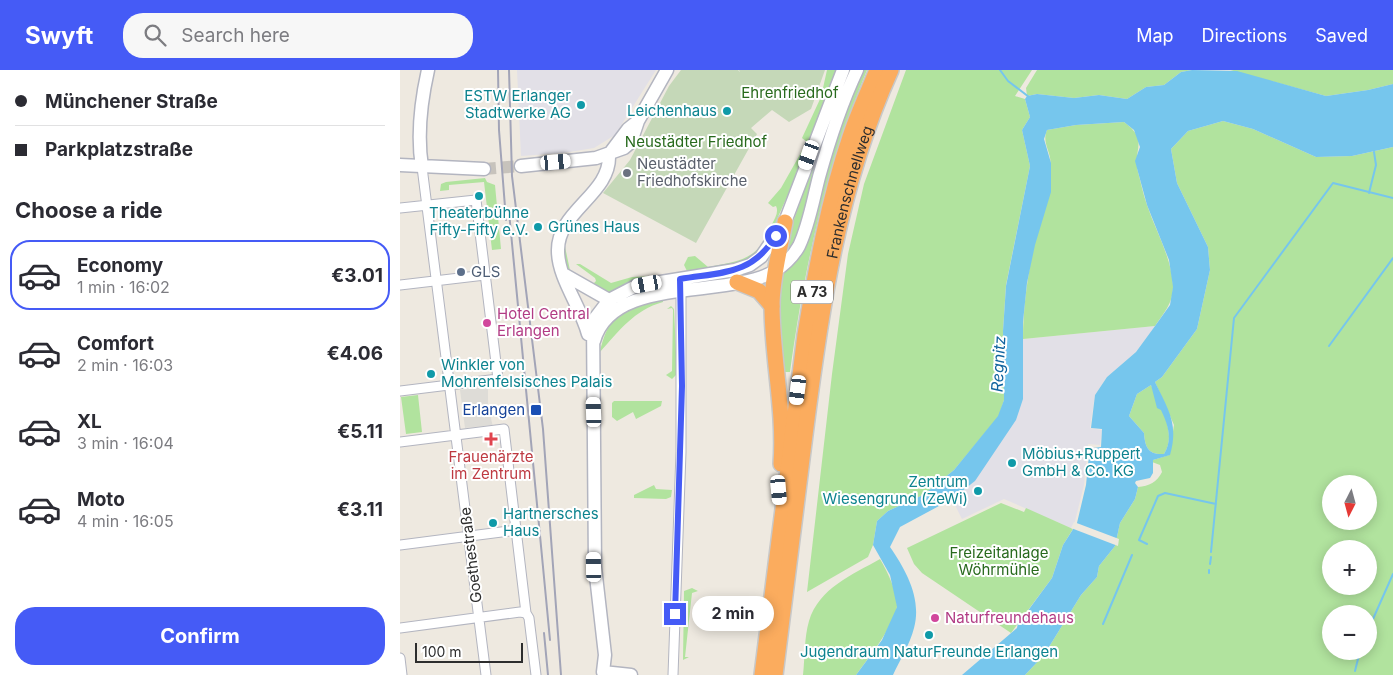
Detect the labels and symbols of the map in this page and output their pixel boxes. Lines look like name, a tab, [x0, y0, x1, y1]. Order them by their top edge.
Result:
park label: Ehrenfriedhof	[741, 83, 839, 102]
place label: ESTW Erlanger Stadtwerke AG	[464, 86, 571, 122]
marker: ESTW Erlanger Stadtwerke AG	[575, 99, 587, 111]
place label: Leichenhaus	[627, 101, 717, 120]
marker: Leichenhaus	[721, 105, 733, 117]
street label: Frankenschnellweg	[822, 123, 877, 260]
park label: Neustädter Friedhof	[625, 132, 768, 151]
car	[796, 138, 821, 172]
car	[540, 153, 571, 171]
place label: Neustädter Friedhofskirche	[637, 154, 747, 190]
marker: Neustädter Friedhofskirche	[621, 167, 633, 179]
marker: Theaterbühne Fifty-Fifty e.V.	[473, 190, 485, 202]
place label: Theaterbühne Fifty-Fifty e.V.	[429, 203, 529, 239]
place label: Grünes Haus	[548, 217, 640, 236]
marker: Grünes Haus	[532, 221, 544, 233]
route start	[765, 225, 787, 247]
place label: GLS	[471, 262, 500, 281]
marker: GLS	[455, 266, 467, 278]
car	[630, 274, 663, 294]
road number: A 73	[791, 280, 833, 303]
place label: Hotel Central Erlangen	[497, 304, 590, 340]
marker: Hotel Central Erlangen	[481, 317, 493, 329]
water label: Regnitz	[987, 335, 1009, 393]
place label: Winkler von Mohrenfelsisches Palais	[441, 355, 612, 391]
marker: Winkler von Mohrenfelsisches Palais	[425, 368, 437, 380]
car	[788, 374, 807, 406]
car	[585, 397, 602, 427]
place label: Erlangen	[462, 400, 525, 419]
marker: Erlangen	[529, 403, 543, 417]
marker: Frauenärzte im Zentrum	[484, 432, 498, 446]
place label: Möbius+Ruppert GmbH & Co. KG	[1022, 444, 1141, 480]
place label: Frauenärzte im Zentrum	[449, 447, 533, 483]
marker: Möbius+Ruppert GmbH & Co. KG	[1006, 457, 1018, 469]
place label: Zentrum Wiesengrund (ZeWi)	[823, 472, 968, 508]
car	[770, 474, 787, 506]
north arrow	[1322, 475, 1378, 530]
marker: Zentrum Wiesengrund (ZeWi)	[972, 485, 984, 497]
place label: Hartnersches Haus	[503, 504, 599, 540]
street label: Goethestraße	[455, 506, 486, 604]
marker: Hartnersches Haus	[487, 517, 499, 529]
park label: Freizeitanlage Wöhrmühle	[950, 543, 1048, 579]
car	[586, 552, 601, 582]
callout: 2 min	[692, 596, 775, 632]
route end	[664, 603, 686, 625]
place label: Naturfreundehaus	[945, 608, 1074, 627]
marker: Naturfreundehaus	[929, 612, 941, 624]
marker: Jugendraum NaturFreunde Erlangen	[923, 629, 935, 641]
scale bar	[415, 640, 522, 663]
place label: Jugendraum NaturFreunde Erlangen	[800, 642, 1058, 661]

